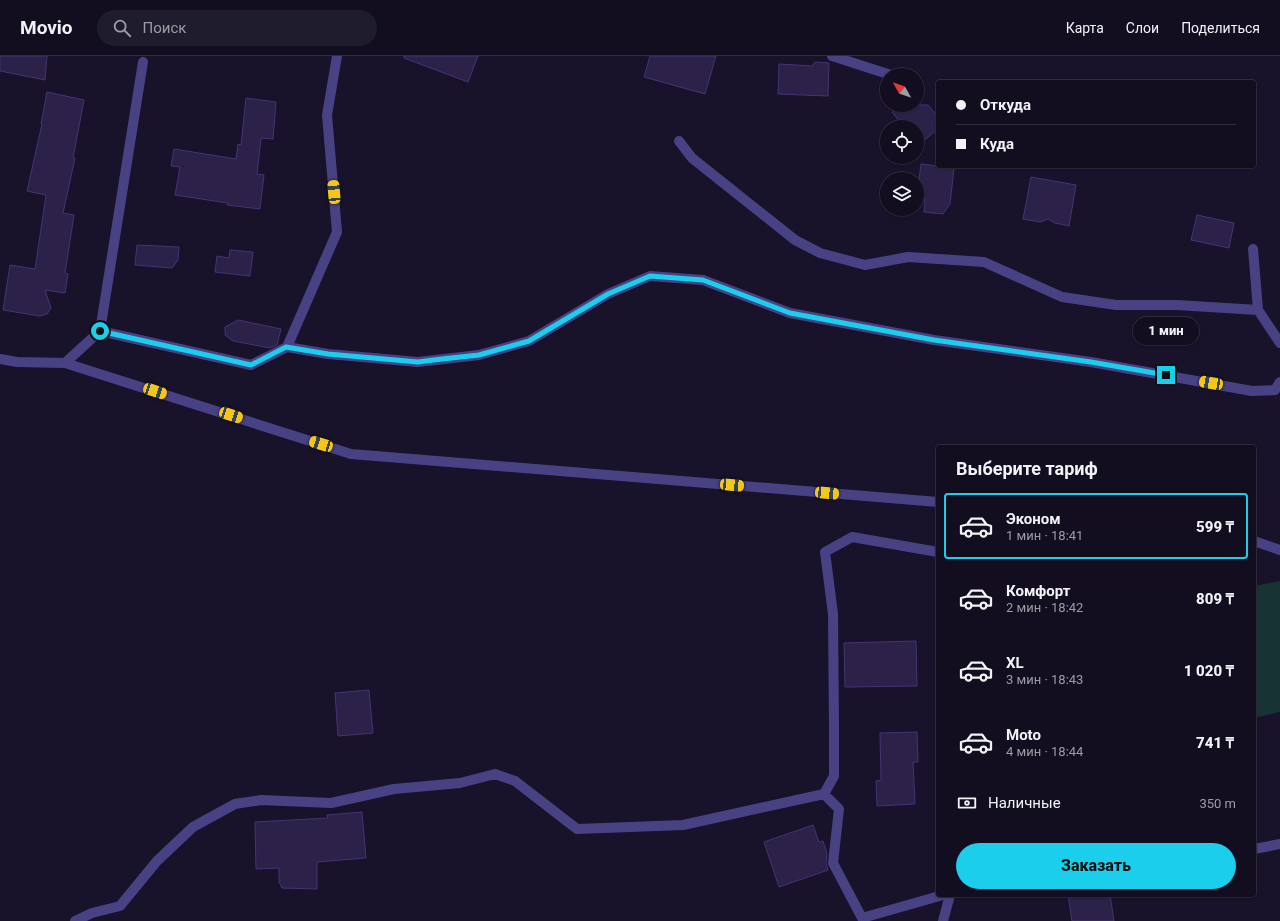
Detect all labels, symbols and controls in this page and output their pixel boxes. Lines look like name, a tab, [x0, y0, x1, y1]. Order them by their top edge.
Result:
search box	[97, 10, 377, 46]
text: Movio	[20, 16, 73, 39]
icon: search	[111, 17, 133, 39]
text: Поиск	[143, 19, 186, 37]
text: Карта	[1066, 20, 1104, 36]
text: Слои	[1126, 20, 1159, 36]
text: Поделиться	[1181, 20, 1260, 36]
north arrow	[880, 68, 924, 112]
map controls	[880, 68, 924, 216]
text: Откуда	[980, 96, 1031, 114]
button: locate	[880, 120, 924, 164]
text: Куда	[980, 135, 1014, 153]
button: layers	[880, 172, 924, 216]
car	[327, 180, 341, 204]
callout: 1 мин	[1133, 317, 1199, 345]
route start	[91, 322, 109, 340]
text: 1 мин	[1148, 323, 1184, 338]
route end	[1157, 366, 1175, 384]
car	[1198, 375, 1224, 391]
car	[142, 382, 168, 400]
car	[218, 406, 244, 424]
car	[308, 435, 334, 453]
text: Выберите тариф	[956, 458, 1098, 479]
car	[720, 478, 744, 492]
car	[815, 486, 839, 500]
icon: car	[958, 508, 994, 544]
text: Эконом	[1006, 510, 1061, 528]
text: 599 ₸	[1196, 518, 1234, 536]
text: 1 мин · 18:41	[1006, 528, 1083, 543]
icon: car	[958, 580, 994, 616]
text: Комфорт	[1006, 582, 1070, 600]
text: 809 ₸	[1196, 590, 1234, 608]
text: 2 мин · 18:42	[1006, 600, 1083, 615]
icon: car	[958, 652, 994, 688]
text: XL	[1006, 654, 1024, 672]
text: 1 020 ₸	[1184, 662, 1234, 680]
text: 3 мин · 18:43	[1006, 672, 1083, 687]
icon: car	[958, 724, 994, 760]
text: Moto	[1006, 726, 1041, 744]
text: 741 ₸	[1196, 734, 1234, 752]
text: 4 мин · 18:44	[1006, 744, 1083, 759]
icon: cash	[956, 792, 978, 814]
text: Наличные	[988, 794, 1061, 812]
text: 350 m	[1199, 796, 1236, 811]
button: Заказать	[956, 843, 1236, 889]

